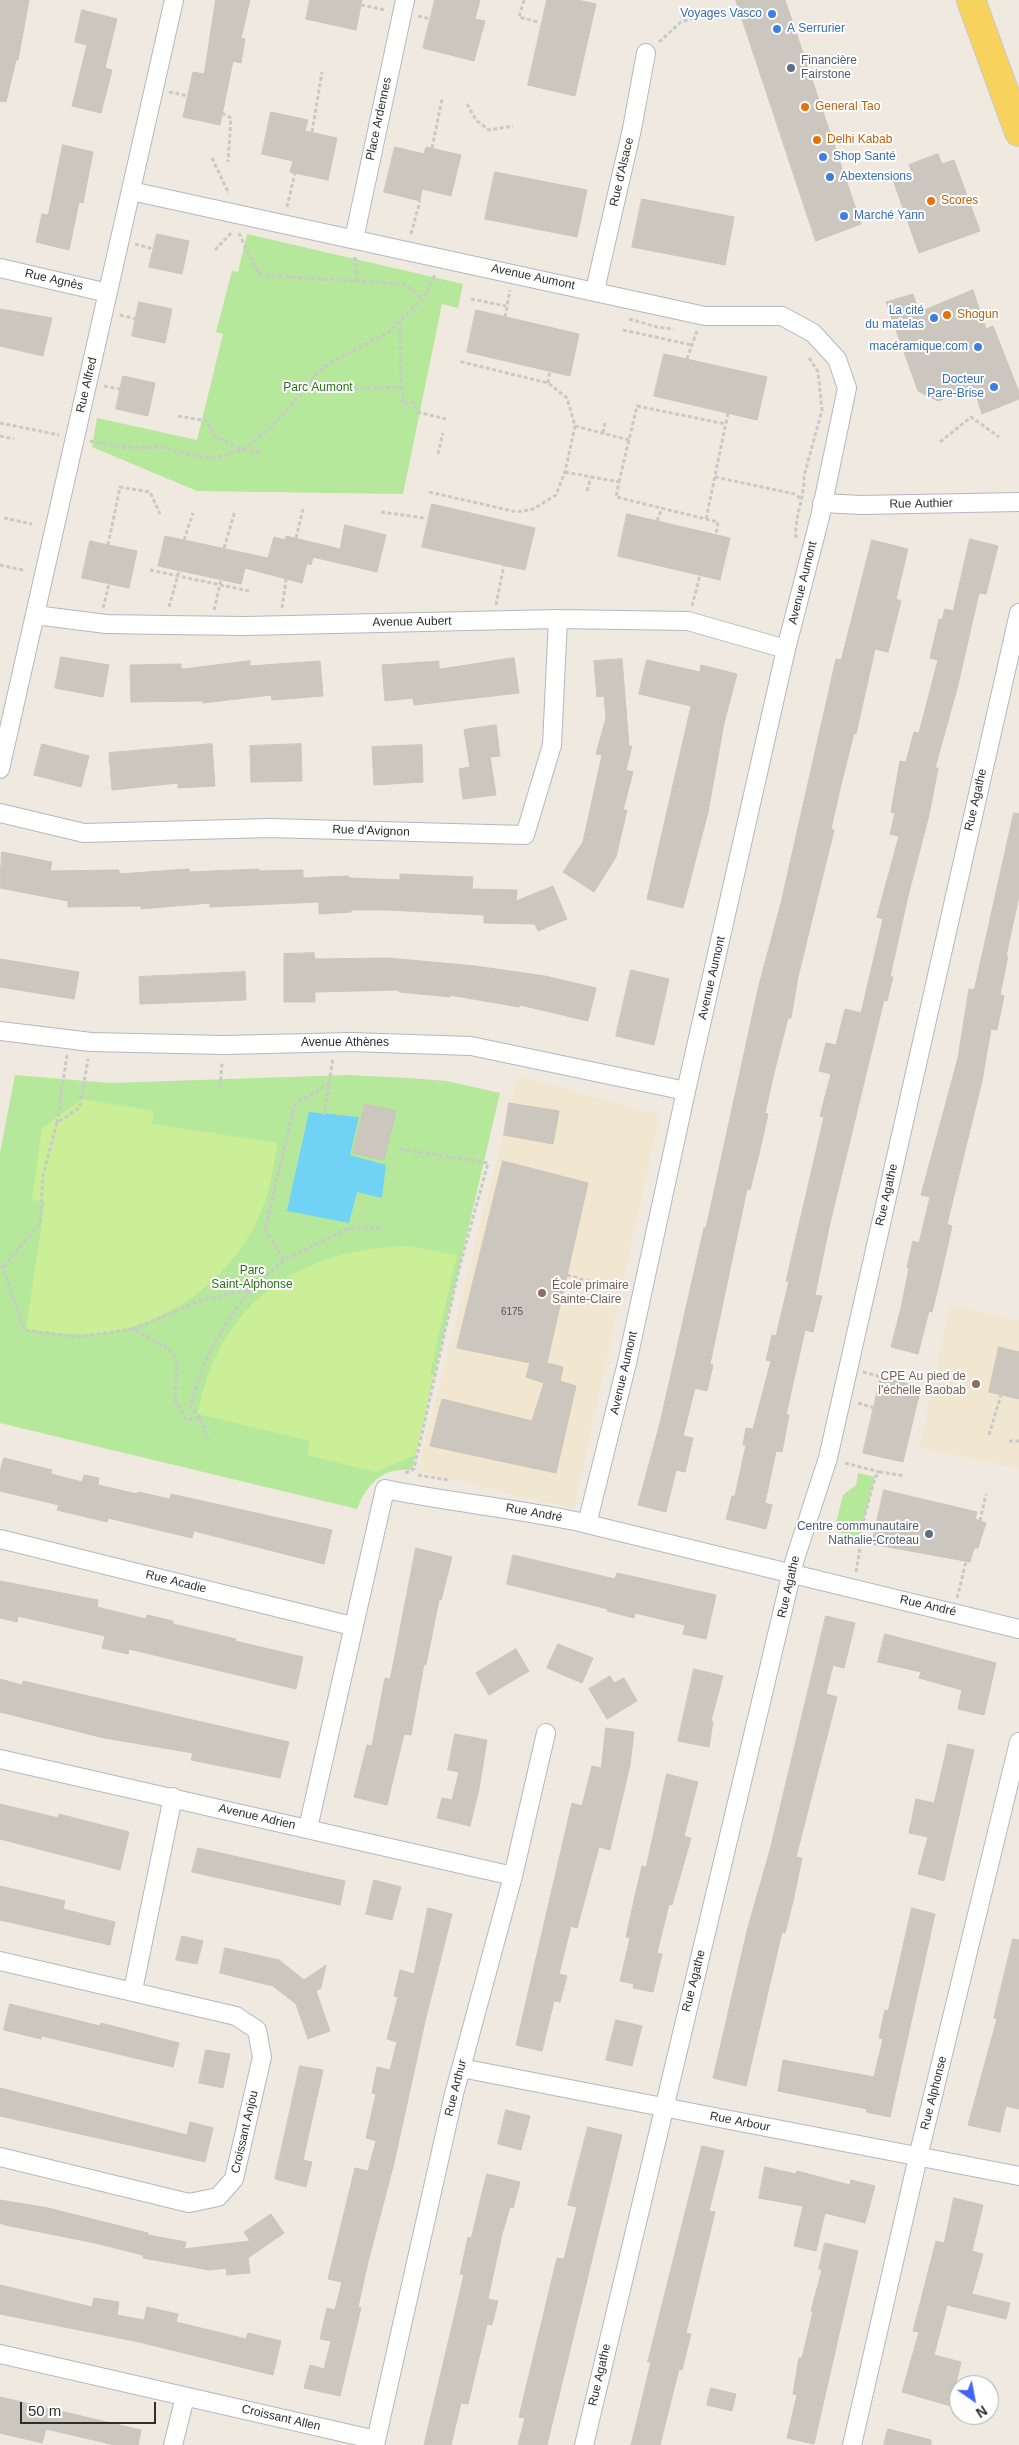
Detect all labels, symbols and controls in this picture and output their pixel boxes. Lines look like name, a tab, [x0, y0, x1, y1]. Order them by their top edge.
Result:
place label: Voyages Vasco	[680, 7, 762, 21]
marker: Voyages Vasco	[766, 8, 778, 20]
place label: A Serrurier	[787, 22, 845, 36]
marker: A Serrurier	[771, 23, 783, 35]
place label: Financière Fairstone	[801, 54, 857, 82]
marker: Financière Fairstone	[785, 62, 797, 74]
street label: Place Ardennes	[363, 76, 395, 162]
place label: General Tao	[815, 100, 880, 114]
marker: General Tao	[799, 101, 811, 113]
place label: Delhi Kabab	[827, 133, 892, 147]
marker: Delhi Kabab	[811, 134, 823, 146]
street label: Rue d'Alsace	[607, 136, 637, 208]
place label: Shop Santé	[833, 150, 896, 164]
marker: Shop Santé	[817, 151, 829, 163]
place label: Abextensions	[840, 170, 912, 184]
marker: Abextensions	[824, 171, 836, 183]
place label: Scores	[941, 194, 978, 208]
marker: Scores	[925, 195, 937, 207]
place label: Marché Yann	[854, 209, 924, 223]
marker: Marché Yann	[838, 210, 850, 222]
street label: Avenue Aumont	[490, 261, 576, 293]
street label: Rue Agnès	[23, 266, 85, 294]
place label: La cité du matelas	[865, 304, 924, 332]
place label: Shogun	[957, 308, 998, 322]
marker: Shogun	[941, 309, 953, 321]
marker: La cité du matelas	[928, 312, 940, 324]
place label: macéramique.com	[869, 340, 968, 354]
marker: macéramique.com	[972, 341, 984, 353]
street label: Rue Alfred	[74, 356, 100, 414]
place label: Docteur Pare-Brise	[927, 373, 984, 401]
park label: Parc Aumont	[283, 381, 353, 395]
marker: Docteur Pare-Brise	[988, 381, 1000, 393]
street label: Rue Authier	[889, 496, 953, 512]
street label: Avenue Aumont	[786, 540, 820, 626]
street label: Avenue Aubert	[372, 614, 452, 630]
street label: Rue Agathe	[962, 768, 990, 832]
street label: Rue d'Avignon	[332, 822, 410, 840]
street label: Avenue Aumont	[695, 935, 729, 1021]
street label: Avenue Athènes	[301, 1036, 389, 1050]
street label: Rue Agathe	[873, 1163, 901, 1227]
park label: Parc Saint-Alphonse	[211, 1264, 293, 1292]
place label: École primaire Sainte-Claire	[552, 1279, 629, 1307]
marker: École primaire Sainte-Claire	[536, 1287, 548, 1299]
house number: 6175	[501, 1306, 523, 1318]
street label: Avenue Aumont	[607, 1330, 641, 1416]
place label: CPE Au pied de l'échelle Baobab	[878, 1370, 966, 1398]
marker: CPE Au pied de l'échelle Baobab	[970, 1378, 982, 1390]
street label: Rue André	[505, 1501, 563, 1525]
place label: Centre communautaire Nathalie-Croteau	[797, 1520, 919, 1548]
marker: Centre communautaire Nathalie-Croteau	[923, 1528, 935, 1540]
street label: Rue Agathe	[775, 1555, 803, 1619]
street label: Rue Acadie	[144, 1568, 208, 1596]
street label: Rue André	[898, 1593, 958, 1619]
street label: Avenue Adrien	[217, 1801, 297, 1833]
street label: Rue Agathe	[679, 1949, 709, 2013]
street label: Rue Alphonse	[918, 2055, 950, 2131]
street label: Rue Arthur	[442, 2058, 470, 2118]
street label: Croissant Anjou	[228, 2089, 262, 2175]
street label: Rue Arbour	[709, 2109, 771, 2135]
street label: Rue Agathe	[586, 2343, 614, 2407]
north arrow	[949, 2375, 999, 2425]
scale bar	[22, 2392, 159, 2424]
text: 50 m	[28, 2402, 61, 2419]
street label: Croissant Allen	[240, 2402, 322, 2434]
text: N	[973, 2402, 990, 2421]

